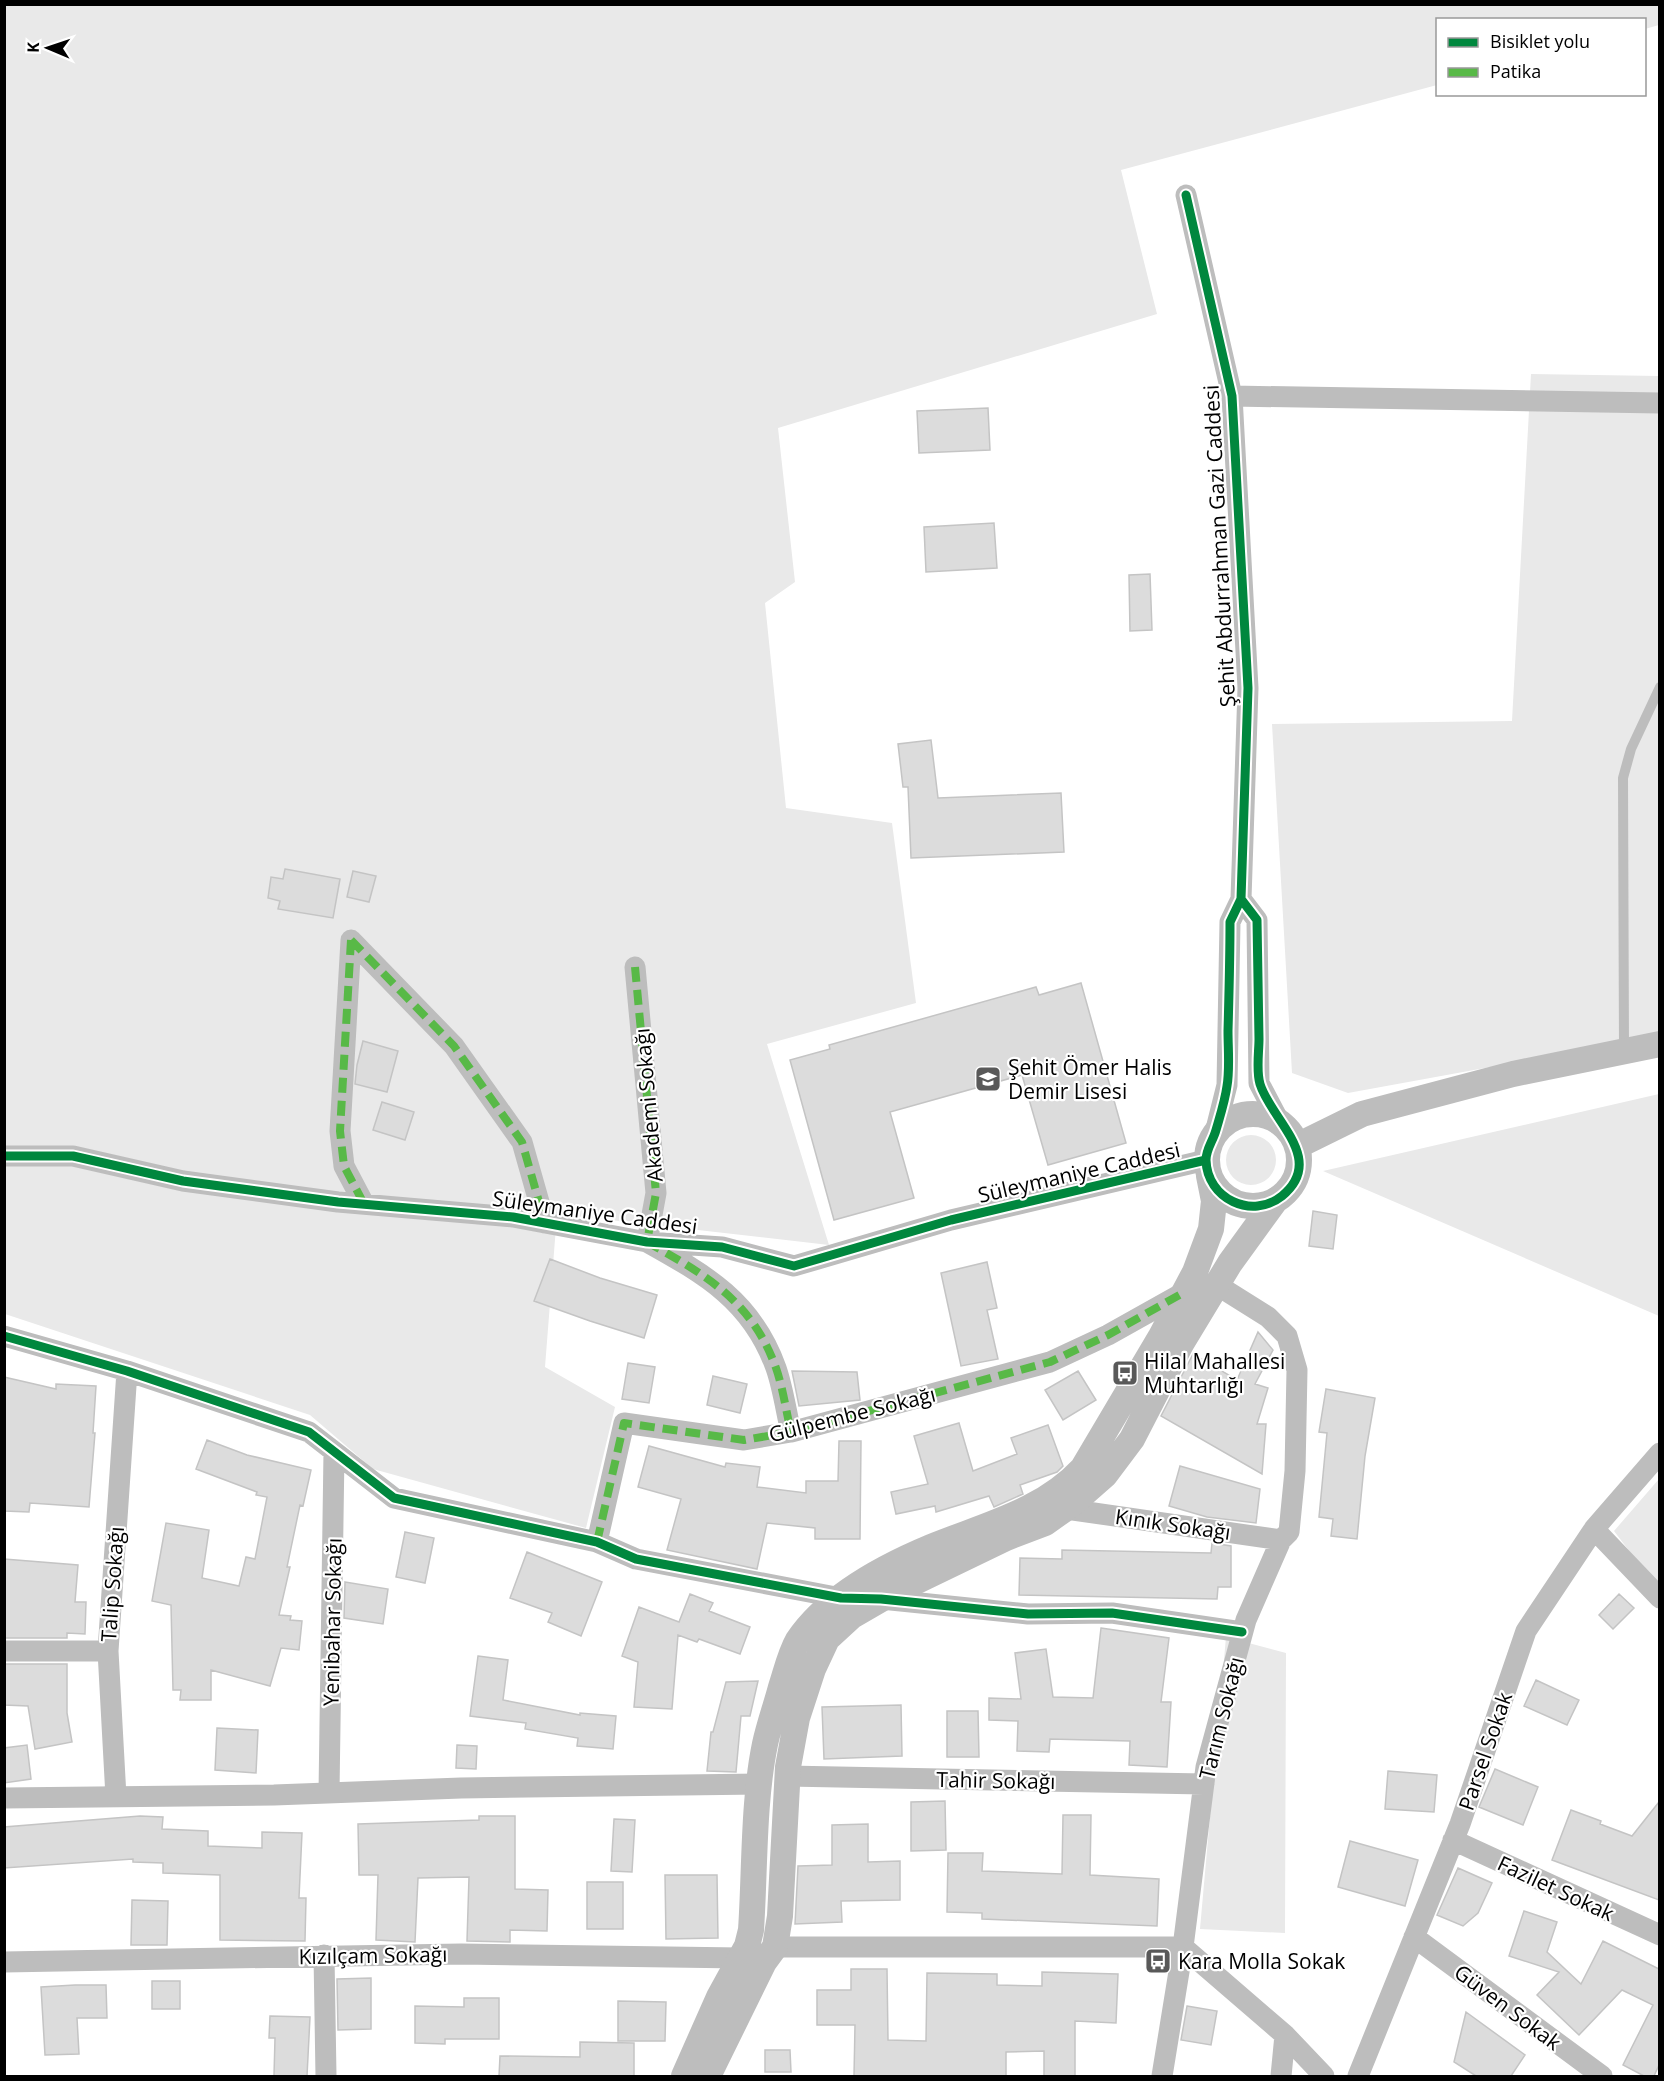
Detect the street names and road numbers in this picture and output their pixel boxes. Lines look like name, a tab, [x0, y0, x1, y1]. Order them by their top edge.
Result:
street label: Şehit Abdurrahman Gazi Caddesi	[1197, 384, 1241, 708]
street label: Akademi Sokağı	[627, 1027, 669, 1183]
street label: Süleymaniye Caddesi	[975, 1135, 1183, 1209]
street label: Süleymaniye Caddesi	[491, 1184, 699, 1240]
street label: Gülpembe Sokağı	[766, 1380, 938, 1448]
street label: Kınık Sokağı	[1113, 1502, 1233, 1546]
street label: Talip Sokağı	[94, 1525, 130, 1643]
street label: Yenibahar Sokağı	[317, 1538, 347, 1706]
street label: Tarım Sokağı	[1192, 1654, 1250, 1782]
street label: Parsel Sokak	[1452, 1688, 1518, 1814]
street label: Tahir Sokağı	[936, 1765, 1056, 1795]
street label: Fazilet Sokak	[1493, 1849, 1619, 1927]
street label: Kızılçam Sokağı	[298, 1940, 448, 1970]
street label: Güven Sokak	[1449, 1958, 1567, 2056]

